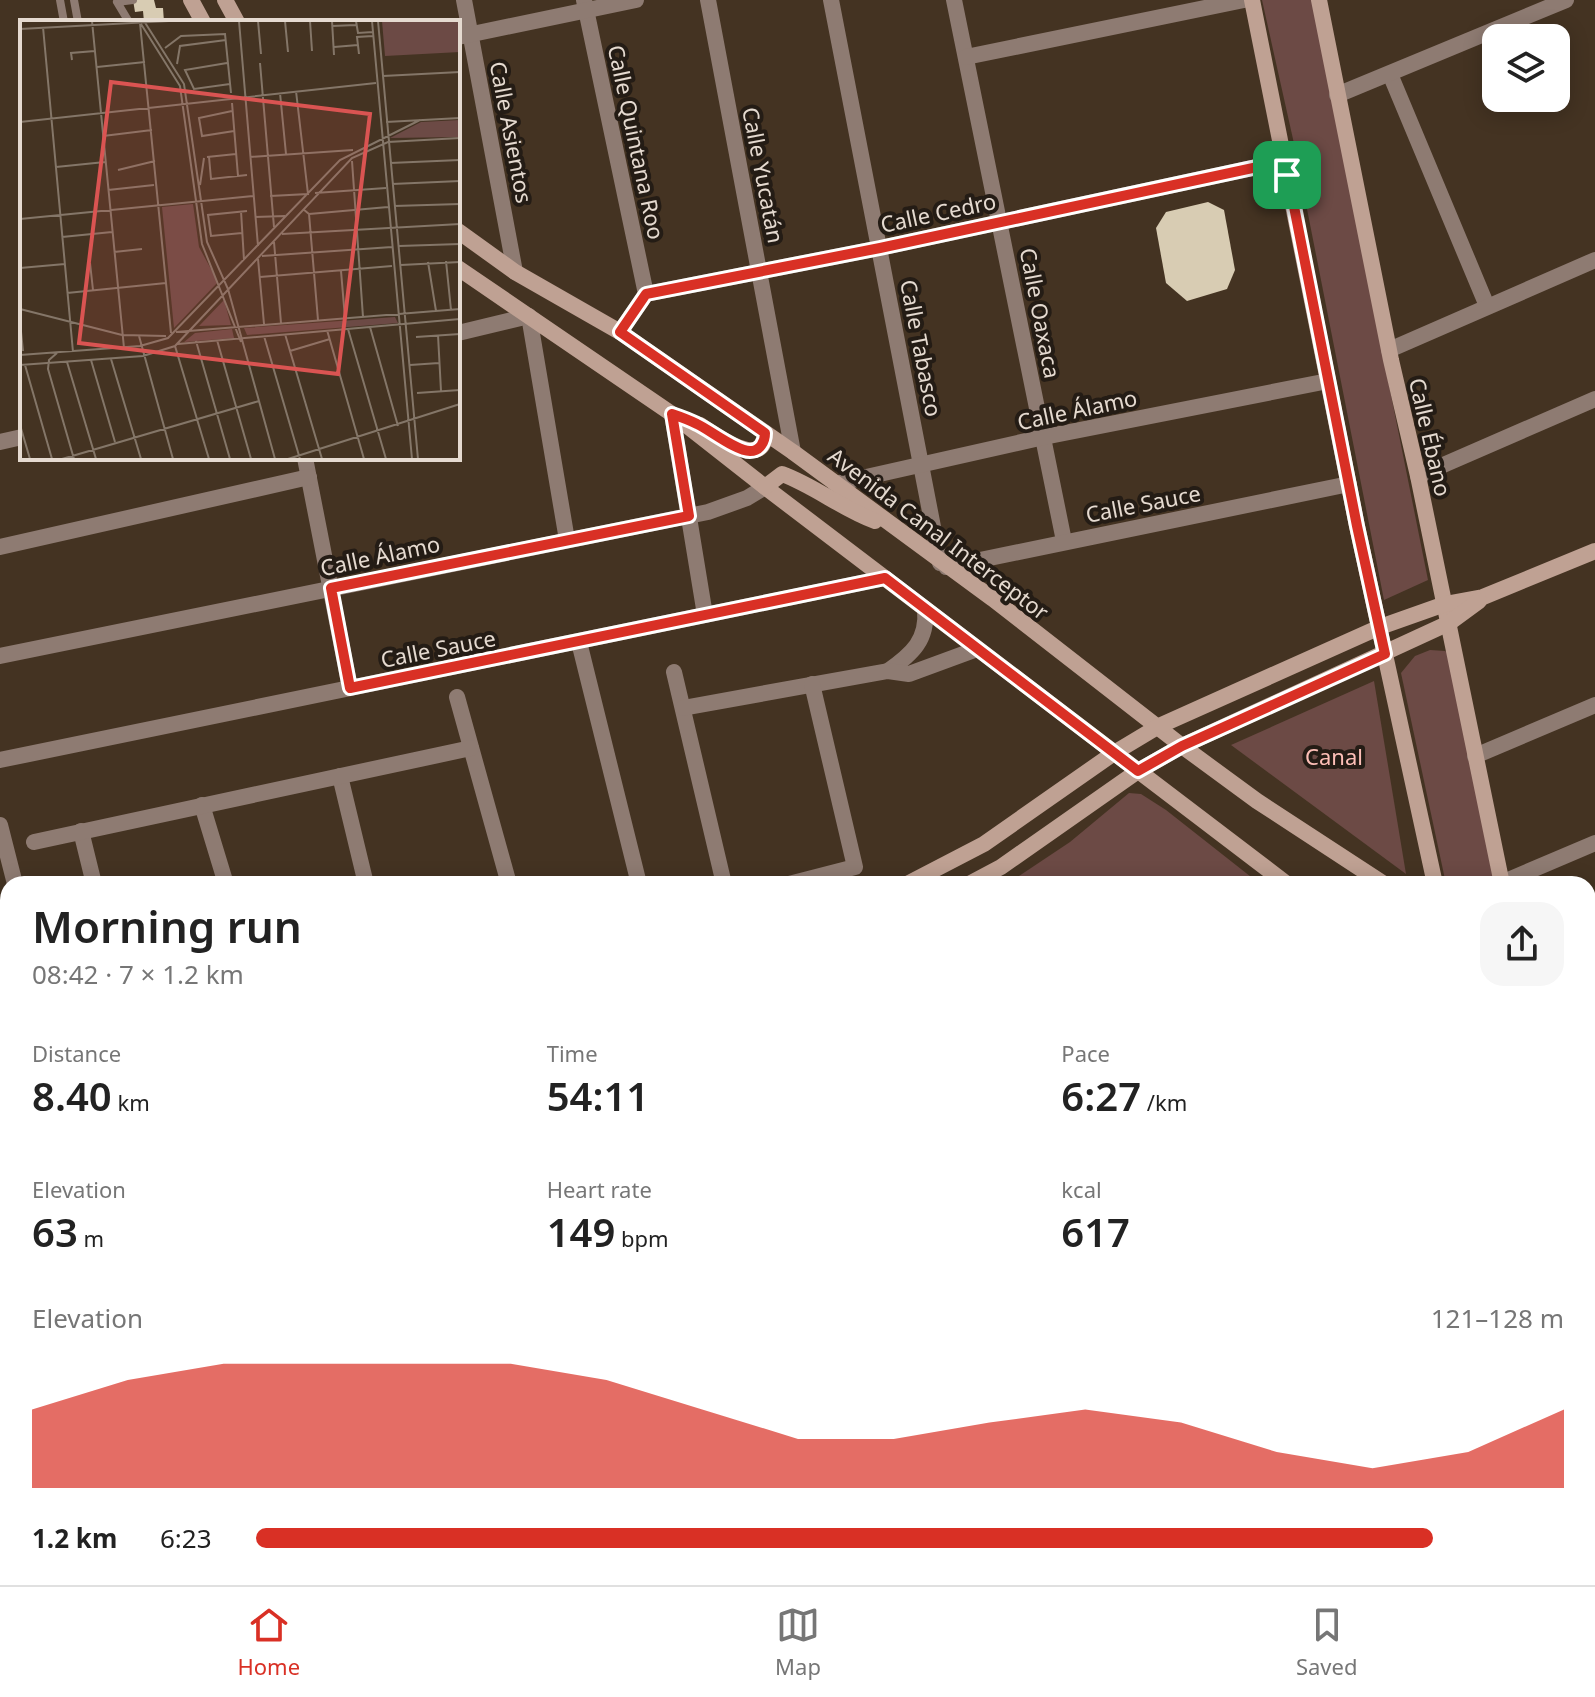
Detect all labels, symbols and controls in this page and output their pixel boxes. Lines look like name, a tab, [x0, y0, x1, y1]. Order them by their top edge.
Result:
inset map	[20, 20, 460, 460]
map controls	[1482, 24, 1570, 112]
button: layers	[1482, 24, 1570, 112]
street label: Calle Quintana Roo	[602, 42, 672, 242]
street label: Calle Asientos	[484, 59, 540, 205]
street label: Calle Yucatán	[736, 104, 792, 246]
pin	[1253, 141, 1321, 209]
icon: arrive	[1265, 153, 1309, 197]
street label: Calle Cedro	[877, 185, 999, 239]
street label: Calle Oaxaca	[1014, 245, 1068, 381]
street label: Calle Tabasco	[894, 277, 950, 419]
street label: Calle Ébano	[1403, 375, 1459, 499]
street label: Calle Álamo	[1014, 382, 1140, 436]
street label: Avenida Canal Interceptor	[823, 440, 1055, 626]
street label: Calle Sauce	[1083, 477, 1203, 529]
street label: Calle Álamo	[317, 528, 443, 582]
street label: Calle Sauce	[378, 622, 498, 674]
park label: Canal	[1305, 741, 1363, 771]
text: Morning run	[32, 896, 302, 956]
button: share	[1480, 902, 1564, 986]
text: 08:42 · 7 × 1.2 km	[32, 956, 244, 992]
text: Distance	[32, 1038, 121, 1068]
text: Time	[547, 1038, 598, 1068]
text: Pace	[1061, 1038, 1110, 1068]
text: 8.40	[32, 1068, 112, 1123]
text: 54:11	[547, 1068, 649, 1123]
text: 6:27	[1061, 1068, 1141, 1123]
text: km	[112, 1087, 150, 1117]
text: /km	[1141, 1087, 1187, 1117]
text: Elevation	[32, 1174, 126, 1204]
text: Heart rate	[547, 1174, 652, 1204]
text: kcal	[1061, 1174, 1102, 1204]
text: 63	[32, 1204, 78, 1259]
text: 149	[547, 1204, 615, 1259]
text: 617	[1061, 1204, 1130, 1259]
text: m	[78, 1223, 104, 1253]
text: bpm	[615, 1223, 669, 1253]
text: Elevation	[32, 1300, 143, 1336]
text: 121–128 m	[1431, 1300, 1564, 1336]
text: 1.2 km	[32, 1520, 117, 1556]
text: 6:23	[160, 1520, 212, 1556]
tab: Home	[238, 1603, 300, 1681]
tab: Map	[775, 1603, 821, 1681]
tab: Saved	[1296, 1603, 1357, 1681]

